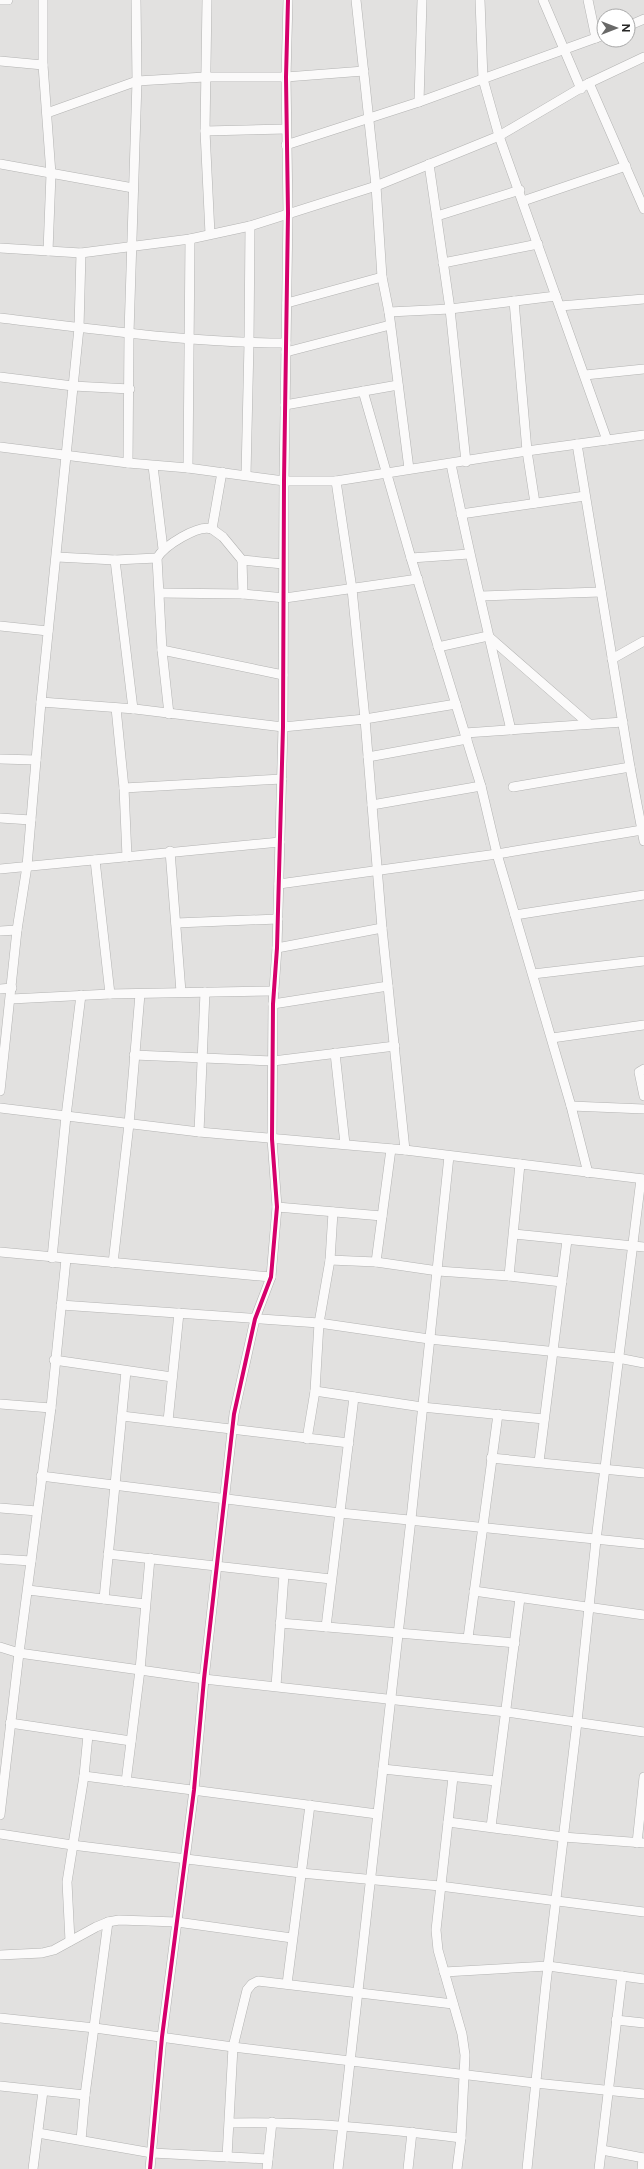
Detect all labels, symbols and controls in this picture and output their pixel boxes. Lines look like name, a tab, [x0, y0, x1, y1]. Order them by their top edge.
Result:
north arrow	[596, 8, 636, 48]
text: N	[619, 24, 632, 32]

